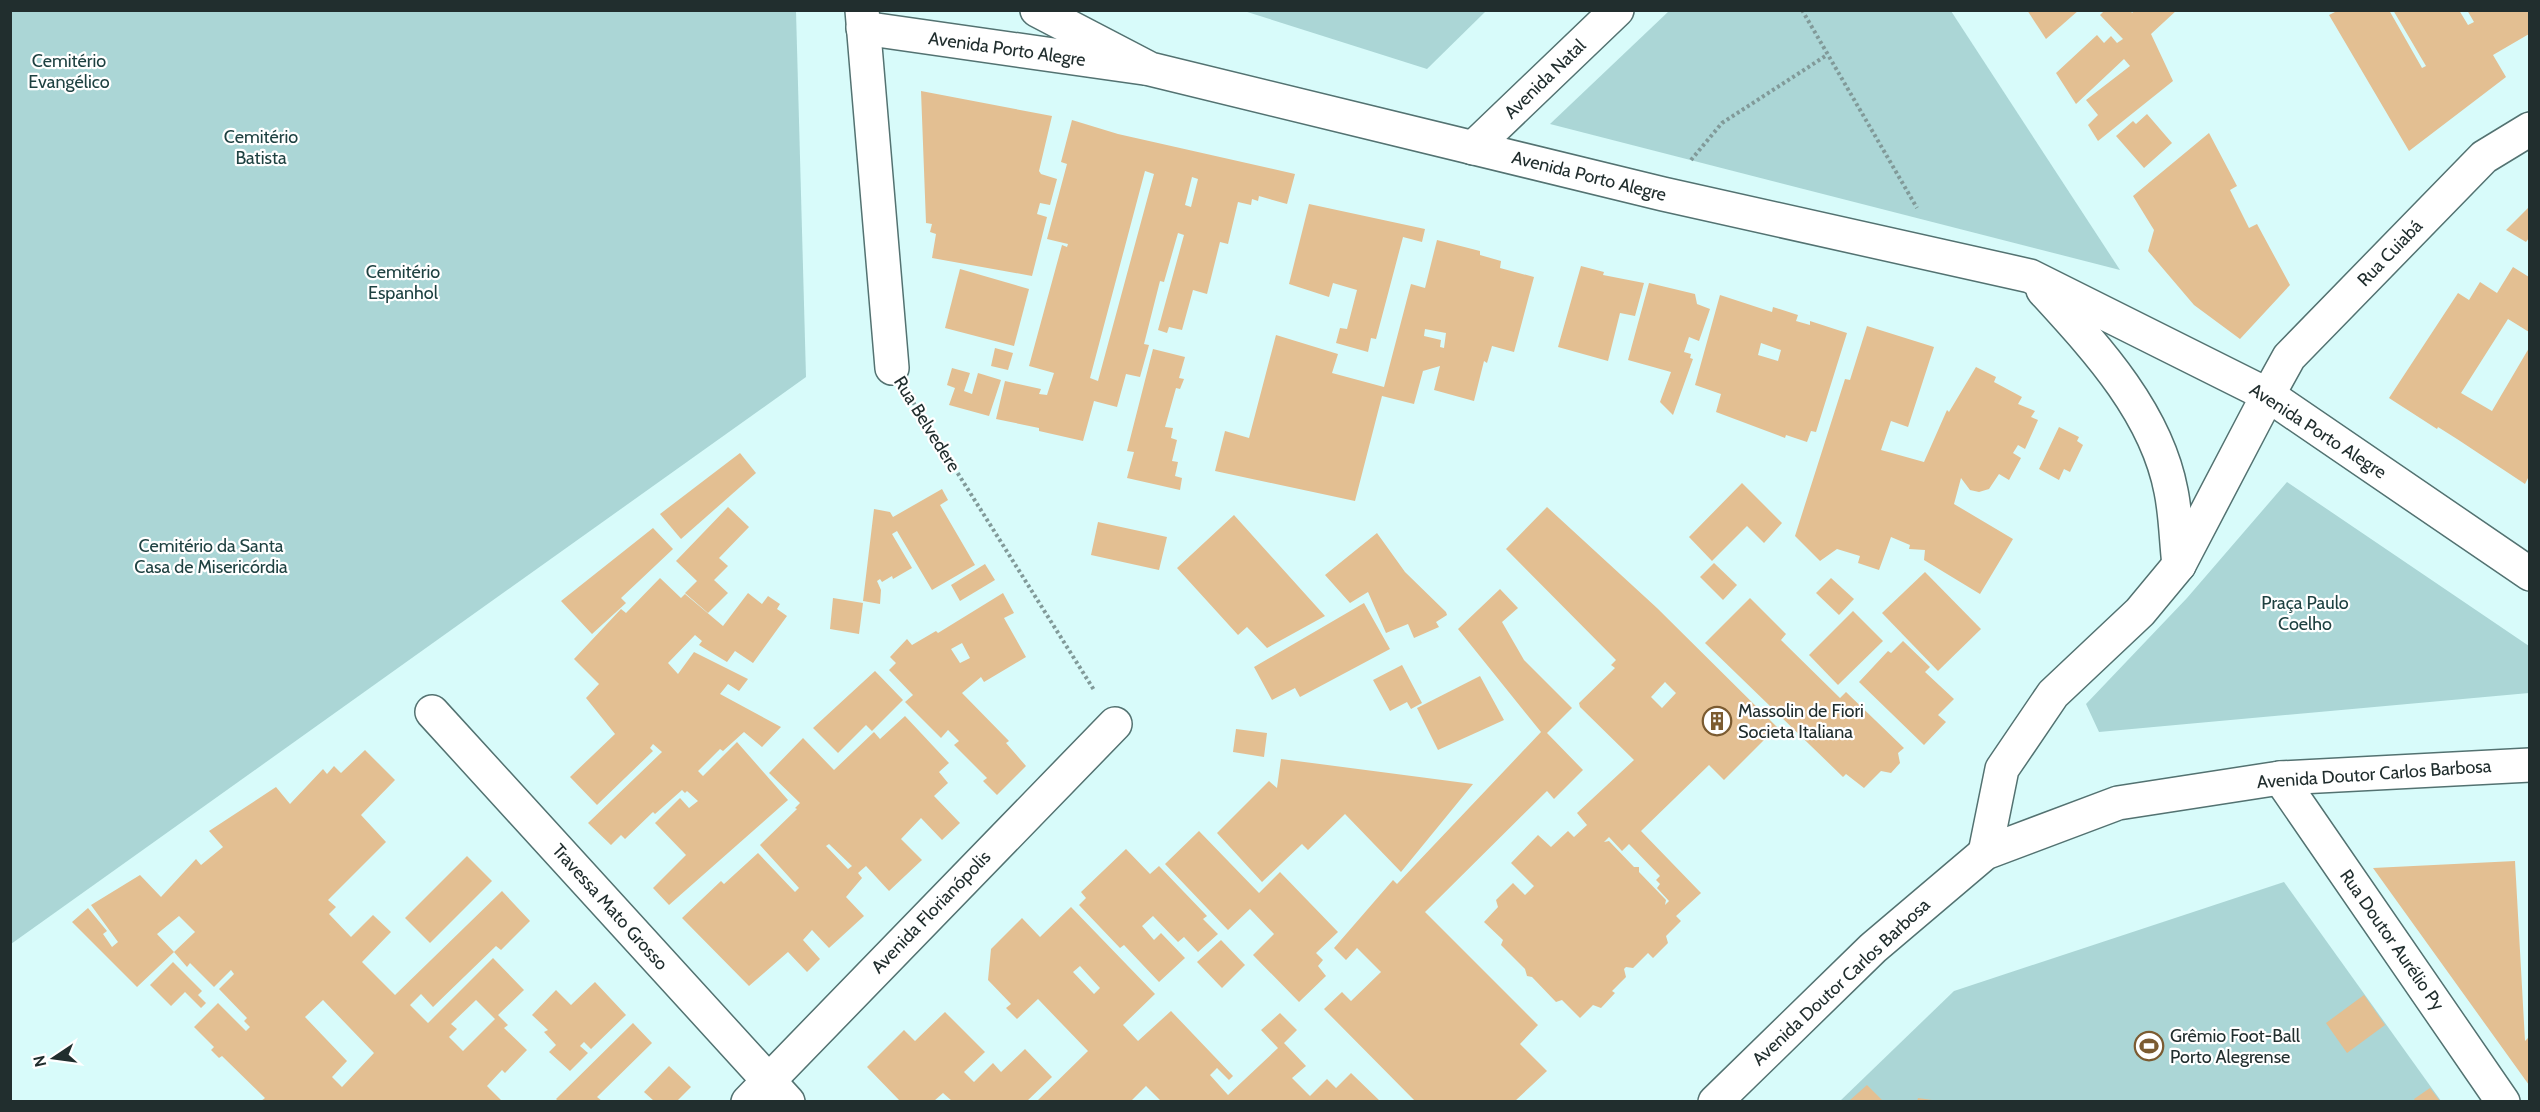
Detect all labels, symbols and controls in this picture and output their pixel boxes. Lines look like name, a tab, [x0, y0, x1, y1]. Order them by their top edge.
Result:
street label: Avenida Porto Alegre	[927, 27, 1087, 71]
street label: Avenida Natal	[1500, 34, 1591, 123]
park label: Cemitério Evangélico	[28, 50, 110, 93]
park label: Cemitério Batista	[224, 126, 298, 169]
street label: Avenida Porto Alegre	[1509, 146, 1669, 206]
street label: Rua Cuiabá	[2353, 215, 2427, 291]
park label: Cemitério Espanhol	[366, 261, 440, 304]
street label: Rua Belvedere	[889, 372, 965, 476]
street label: Avenida Porto Alegre	[2246, 379, 2390, 483]
park label: Cemitério da Santa Casa de Misericórdia	[134, 535, 288, 578]
park label: Praça Paulo Coelho	[2261, 592, 2349, 635]
place label: Massolin de Fiori Societa Italiana	[1738, 700, 1864, 743]
building icon: Massolin de Fiori Societa Italiana	[1701, 705, 1733, 737]
street label: Avenida Doutor Carlos Barbosa	[2256, 755, 2492, 793]
street label: Travessa Mato Grosso	[547, 839, 673, 975]
street label: Avenida Florianópolis	[867, 846, 995, 978]
street label: Rua Doutor Aurélio Py	[2335, 865, 2449, 1015]
street label: Avenida Doutor Carlos Barbosa	[1748, 894, 1935, 1070]
place label: Grêmio Foot-Ball Porto Alegrense	[2170, 1025, 2301, 1068]
north arrow	[24, 1028, 84, 1088]
sports icon: Grêmio Foot-Ball Porto Alegrense	[2133, 1030, 2165, 1062]
text: N	[29, 1054, 50, 1069]

